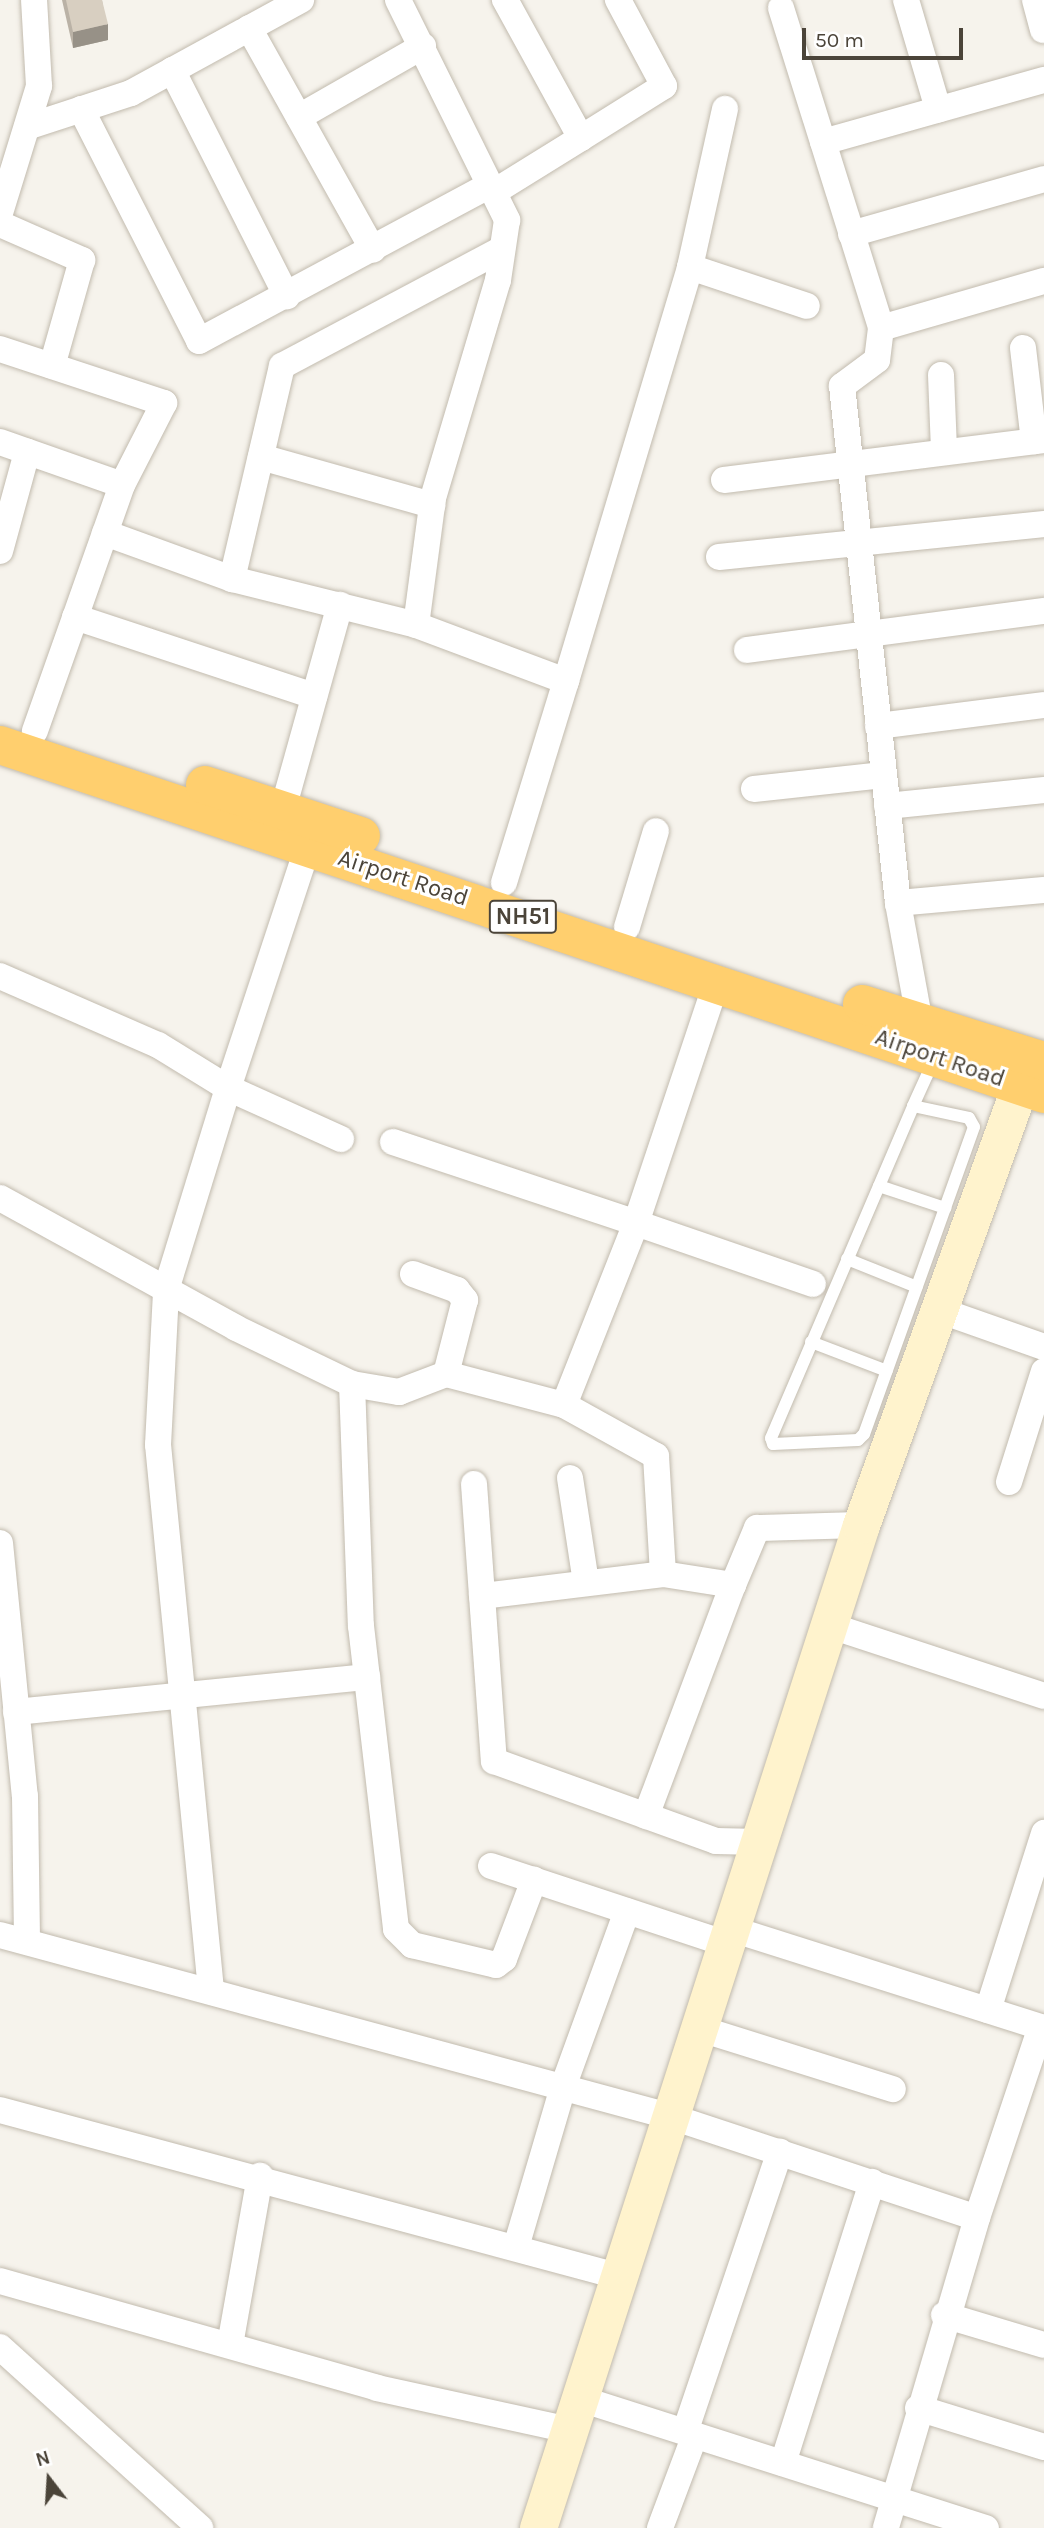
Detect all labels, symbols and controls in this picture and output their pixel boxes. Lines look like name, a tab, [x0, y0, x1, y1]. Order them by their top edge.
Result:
scale bar	[806, 14, 967, 58]
text: 50 m	[815, 28, 864, 52]
street label: Airport Road	[334, 843, 472, 913]
road number: NH51	[488, 898, 558, 936]
street label: Airport Road	[871, 1022, 1009, 1094]
north arrow	[14, 2444, 84, 2514]
text: N	[33, 2446, 53, 2471]

